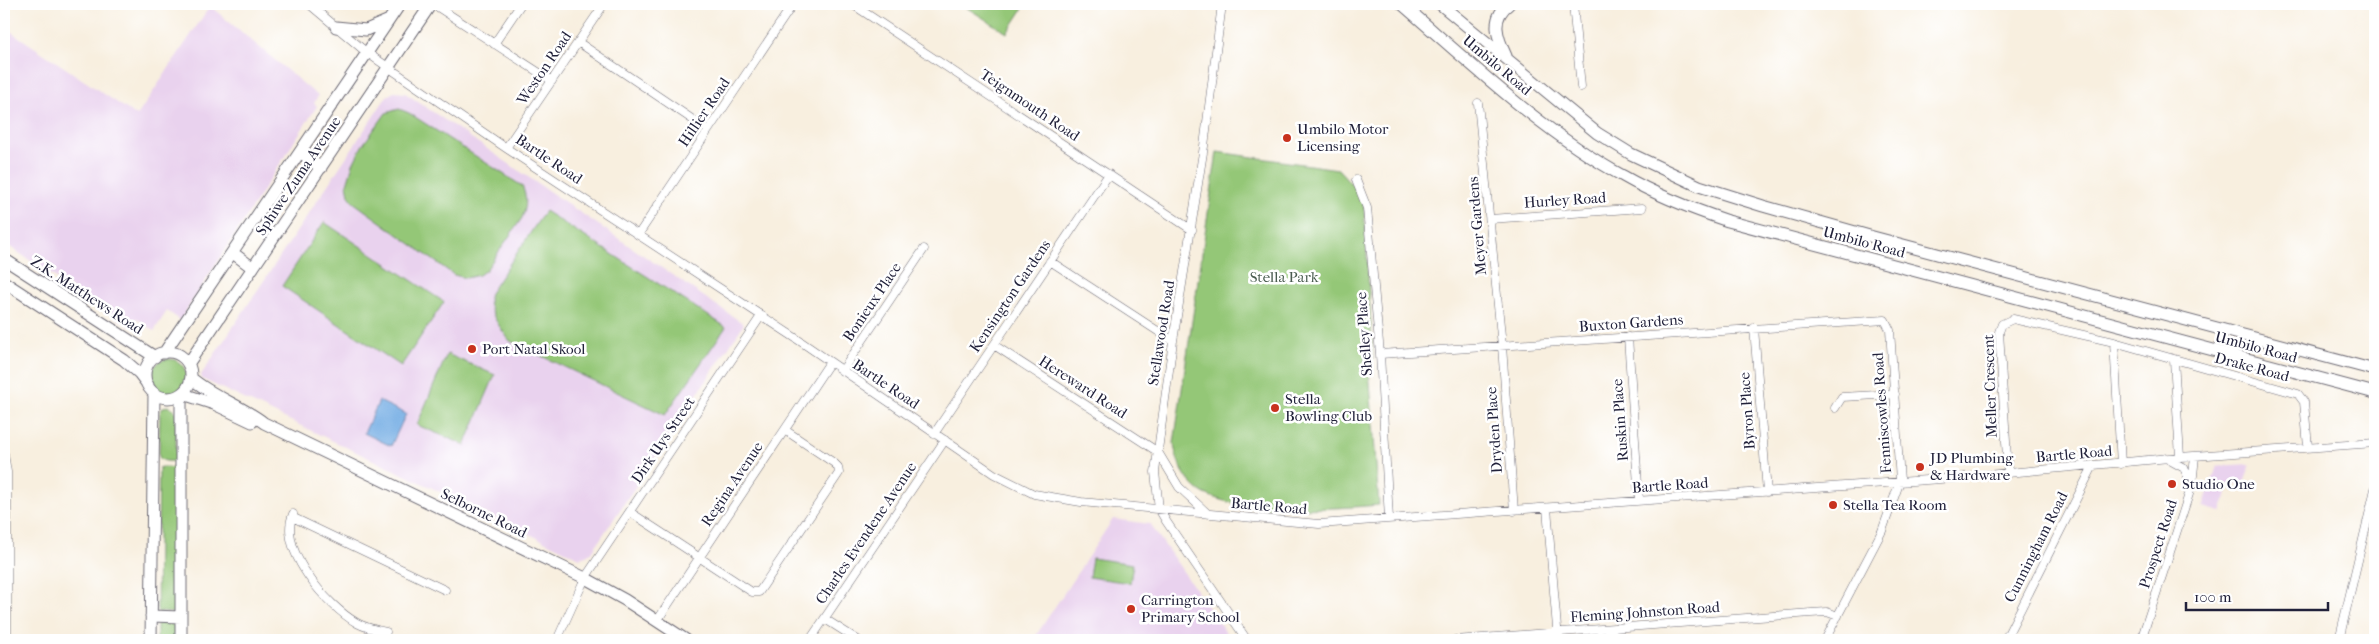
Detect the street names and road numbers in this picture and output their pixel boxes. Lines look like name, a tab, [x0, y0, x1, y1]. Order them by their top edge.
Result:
street label: Weston Road	[512, 27, 576, 109]
street label: Umbilo Road	[1459, 31, 1536, 100]
street label: Teignmouth Road	[977, 65, 1084, 145]
street label: Hillier Road	[674, 73, 734, 150]
street label: Sphiwe Zuma Avenue	[252, 113, 345, 239]
street label: Bartle Road	[512, 130, 586, 188]
street label: Meyer Gardens	[1464, 175, 1490, 276]
street label: Hurley Road	[1523, 188, 1608, 212]
street label: Umbilo Road	[1821, 222, 1908, 262]
street label: Kensington Gardens	[966, 236, 1055, 356]
street label: Z.K. Matthews Road	[27, 252, 147, 339]
street label: Bonieux Place	[839, 259, 905, 345]
street label: Stellawood Road	[1144, 278, 1178, 387]
street label: Shelley Place	[1352, 291, 1376, 377]
street label: Buxton Gardens	[1578, 310, 1684, 336]
street label: Umbilo Road	[2213, 327, 2300, 367]
street label: Meller Crescent	[1979, 333, 2001, 438]
street label: Drake Road	[2213, 348, 2292, 386]
street label: Fenniscowles Road	[1869, 351, 1895, 474]
street label: Hereward Road	[1035, 352, 1131, 423]
street label: Bartle Road	[849, 355, 923, 413]
street label: Byron Place	[1735, 371, 1759, 450]
street label: Ruskin Place	[1608, 377, 1632, 462]
street label: Dryden Place	[1482, 385, 1506, 474]
street label: Dirk Uys Street	[627, 393, 699, 487]
street label: Regina Avenue	[697, 438, 767, 530]
street label: Bartle Road	[2035, 442, 2114, 466]
street label: Charles Evendene Avenue	[812, 458, 921, 607]
street label: Bartle Road	[1631, 473, 1710, 497]
street label: Selborne Road	[438, 484, 531, 542]
street label: Cunningham Road	[2000, 488, 2072, 605]
street label: Bartle Road	[1230, 494, 1309, 518]
street label: Prospect Road	[2135, 496, 2181, 591]
street label: Fleming Johnston Road	[1569, 598, 1721, 626]

